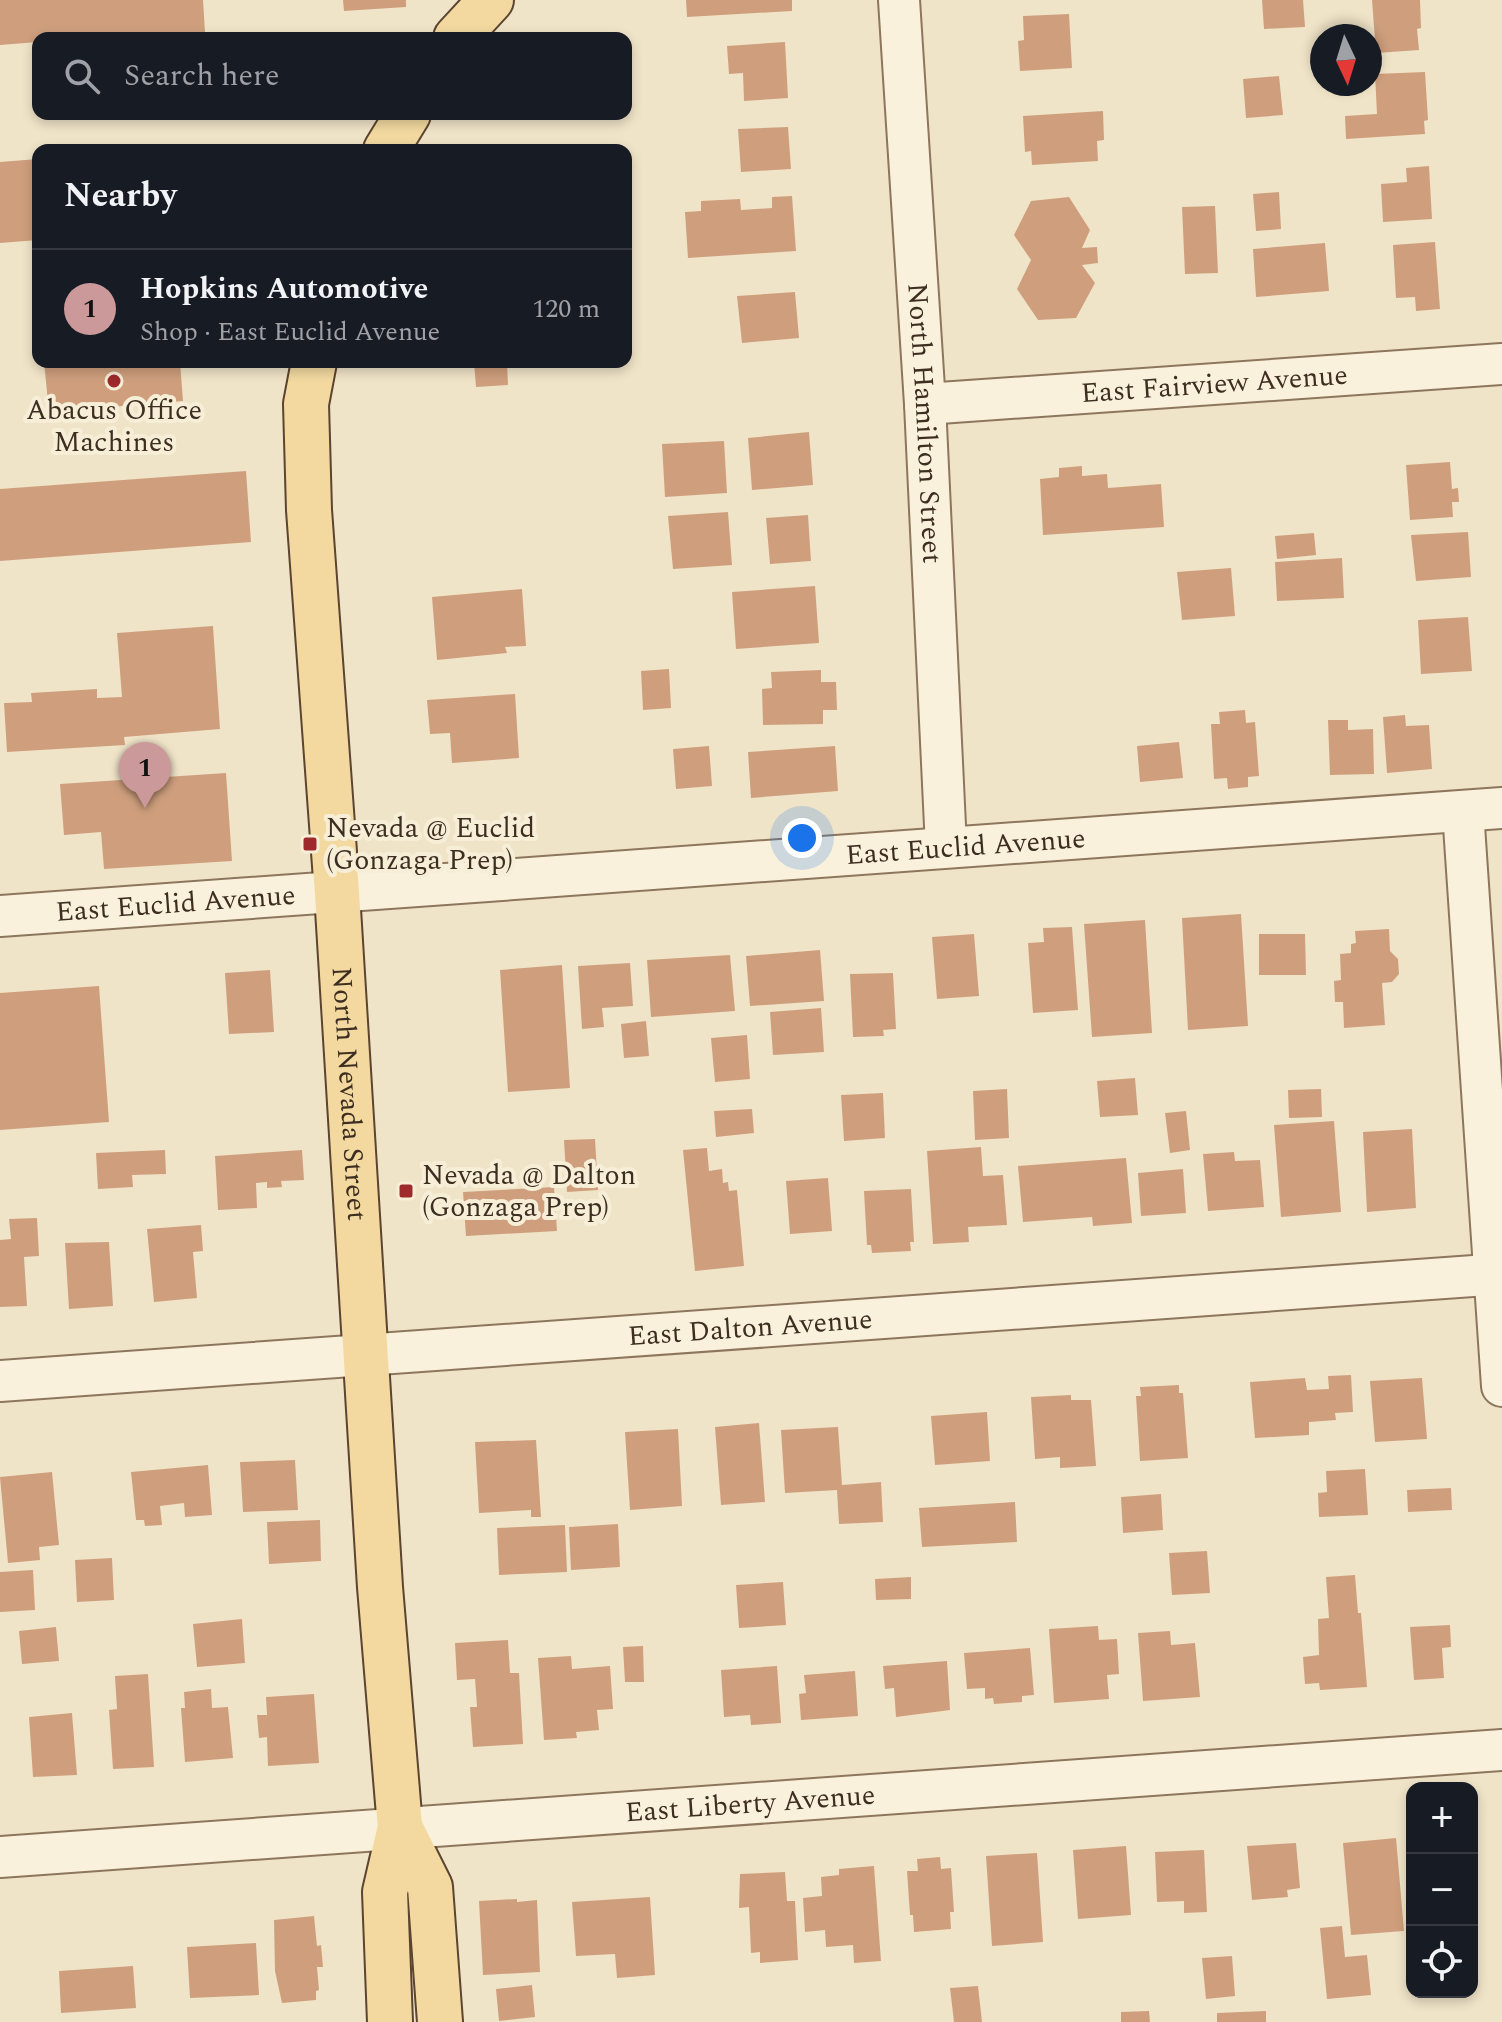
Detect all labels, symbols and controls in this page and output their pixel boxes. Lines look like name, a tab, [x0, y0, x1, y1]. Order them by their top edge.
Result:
north arrow	[1310, 24, 1382, 96]
search box	[32, 32, 632, 120]
text: Search here	[124, 53, 280, 99]
icon: search	[60, 54, 104, 98]
text: Nearby	[64, 170, 177, 222]
text: Hopkins Automotive	[140, 266, 428, 312]
street label: North Hamilton Street	[896, 281, 954, 565]
text: 1	[83, 289, 97, 329]
text: 120 m	[532, 289, 600, 329]
text: Shop · East Euclid Avenue	[140, 312, 440, 352]
street label: East Fairview Avenue	[1079, 353, 1349, 415]
marker: Abacus Office Machines	[105, 372, 123, 390]
place label: Abacus Office Machines	[26, 389, 202, 464]
pin: 1	[119, 742, 171, 808]
place label: Nevada @ Euclid (Gonzaga Prep)	[326, 807, 535, 882]
street label: East Euclid Avenue	[844, 817, 1087, 877]
your location	[782, 818, 822, 858]
marker: Nevada @ Euclid (Gonzaga Prep)	[301, 835, 319, 853]
street label: East Euclid Avenue	[54, 873, 297, 933]
street label: North Nevada Street	[320, 965, 379, 1222]
place label: Nevada @ Dalton (Gonzaga Prep)	[422, 1154, 636, 1229]
marker: Nevada @ Dalton (Gonzaga Prep)	[397, 1182, 415, 1200]
street label: East Dalton Avenue	[626, 1297, 874, 1358]
street label: East Liberty Avenue	[624, 1773, 877, 1834]
map controls	[1406, 1782, 1478, 1998]
button: +	[1406, 1782, 1478, 1854]
button: −	[1406, 1854, 1478, 1926]
button: locate	[1406, 1926, 1478, 1998]

